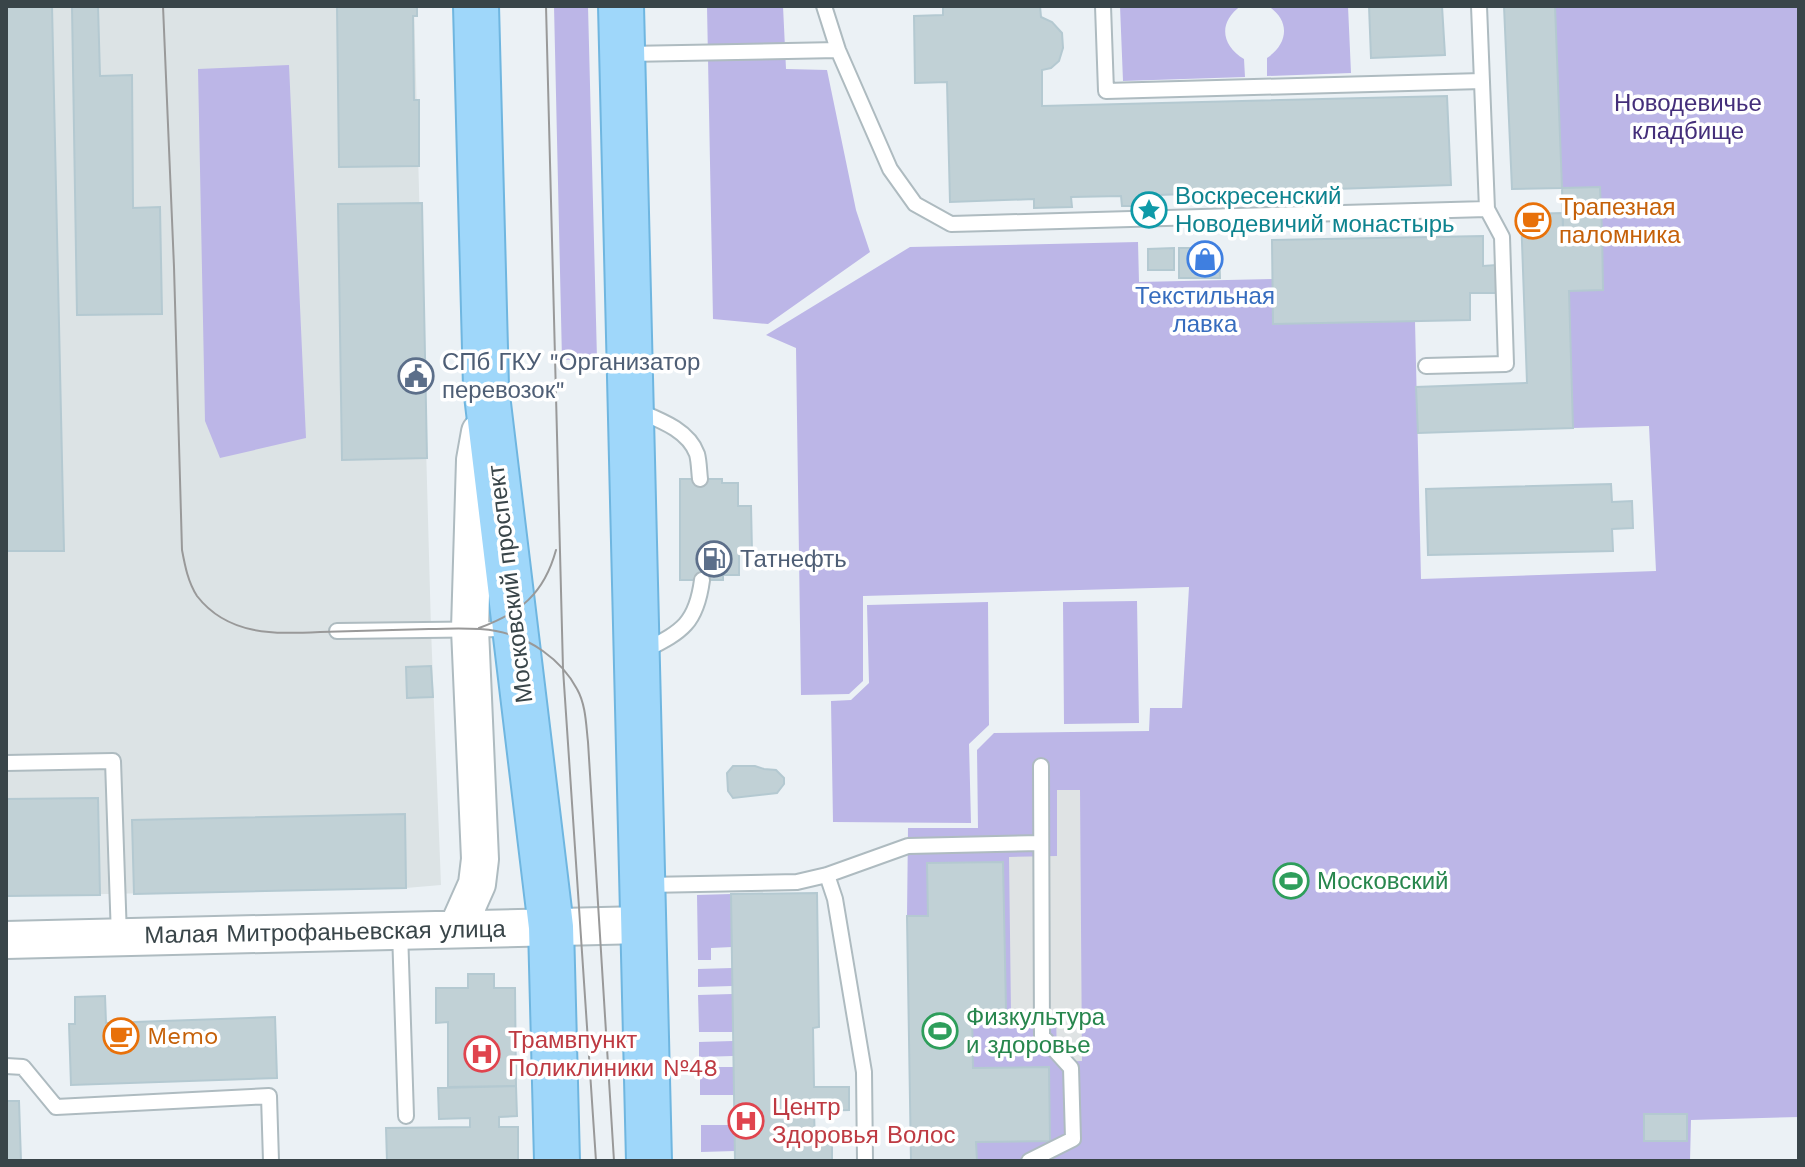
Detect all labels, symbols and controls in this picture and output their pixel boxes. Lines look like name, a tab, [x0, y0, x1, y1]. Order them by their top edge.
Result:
park label: Новодевичье кладбище	[1614, 89, 1762, 145]
place label: Воскресенский Новодевичий монастырь	[1175, 182, 1455, 238]
place icon: Воскресенский Новодевичий монастырь	[1130, 191, 1168, 229]
place label: Трапезная паломника	[1559, 193, 1681, 249]
cafe icon: Трапезная паломника	[1514, 202, 1552, 240]
shop icon: Текстильная лавка	[1186, 240, 1224, 278]
place label: Текстильная лавка	[1135, 282, 1275, 338]
place label: СПб ГКУ "Организатор перевозок"	[442, 348, 700, 404]
public building icon: СПб ГКУ "Организатор перевозок"	[397, 357, 435, 395]
street label: Московский проспект	[482, 463, 538, 705]
fuel station icon: Татнефть	[695, 540, 733, 578]
place label: Татнефть	[740, 545, 847, 573]
sports icon: Московский	[1272, 862, 1310, 900]
place label: Московский	[1317, 867, 1449, 895]
street label: Малая Митрофаньевская улица	[144, 915, 507, 949]
place label: Физкультура и здоровье	[966, 1003, 1106, 1059]
sports icon: Физкультура и здоровье	[921, 1012, 959, 1050]
cafe icon: Memo	[102, 1017, 140, 1055]
place label: Memo	[147, 1022, 218, 1050]
place label: Трамвпункт Поликлиники №48	[508, 1026, 718, 1082]
hospital icon: Трамвпункт Поликлиники №48	[463, 1035, 501, 1073]
place label: Центр Здоровья Волос	[772, 1093, 955, 1149]
hospital icon: Центр Здоровья Волос	[727, 1102, 765, 1140]

